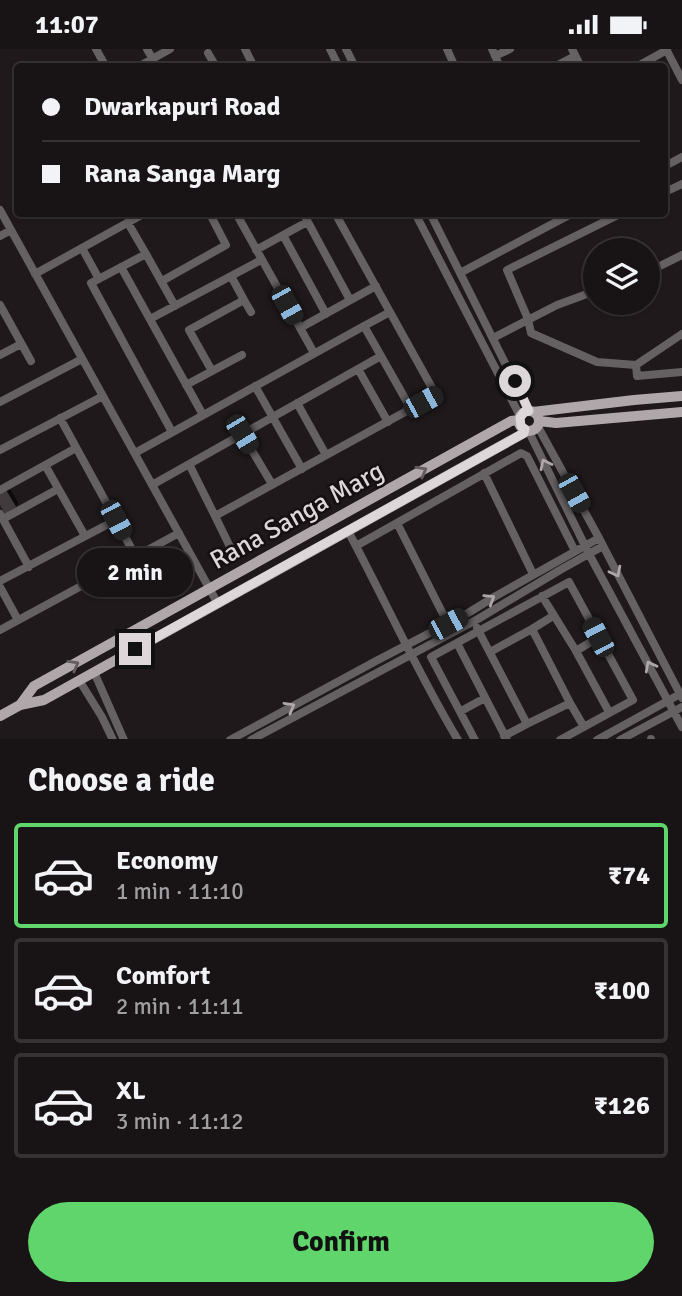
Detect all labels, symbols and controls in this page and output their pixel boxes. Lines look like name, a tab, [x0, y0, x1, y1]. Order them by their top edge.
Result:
text: 11:07	[35, 9, 99, 41]
text: Dwarkapuri Road	[84, 91, 280, 123]
text: Rana Sanga Marg	[84, 158, 280, 190]
map controls	[583, 238, 660, 315]
button: layers	[583, 238, 660, 315]
car	[268, 282, 307, 328]
route start	[499, 365, 531, 397]
car	[400, 383, 447, 421]
car	[223, 411, 262, 457]
street label: Rana Sanga Marg	[205, 455, 389, 577]
one-way arrow	[540, 459, 554, 471]
one-way arrow	[415, 466, 428, 479]
car	[555, 470, 594, 516]
car	[97, 497, 136, 543]
callout: 2 min	[77, 547, 193, 597]
text: 2 min	[107, 558, 163, 587]
one-way arrow	[608, 565, 622, 577]
one-way arrow	[483, 595, 496, 608]
car	[425, 605, 472, 643]
car	[579, 614, 618, 660]
route end	[119, 633, 151, 665]
one-way arrow	[66, 659, 79, 673]
one-way arrow	[645, 661, 658, 674]
one-way arrow	[283, 702, 295, 715]
text: Choose a ride	[28, 761, 215, 800]
icon: car	[32, 844, 95, 907]
text: Economy	[116, 845, 218, 877]
text: ₹74	[608, 860, 650, 892]
text: 1 min · 11:10	[116, 877, 244, 906]
icon: car	[32, 959, 95, 1022]
text: Comfort	[116, 960, 210, 992]
text: ₹100	[594, 975, 650, 1007]
text: 2 min · 11:11	[116, 992, 244, 1021]
icon: car	[32, 1074, 95, 1137]
text: XL	[116, 1075, 146, 1107]
text: ₹126	[594, 1090, 650, 1122]
text: 3 min · 11:12	[116, 1107, 244, 1136]
button: Confirm	[28, 1202, 654, 1282]

